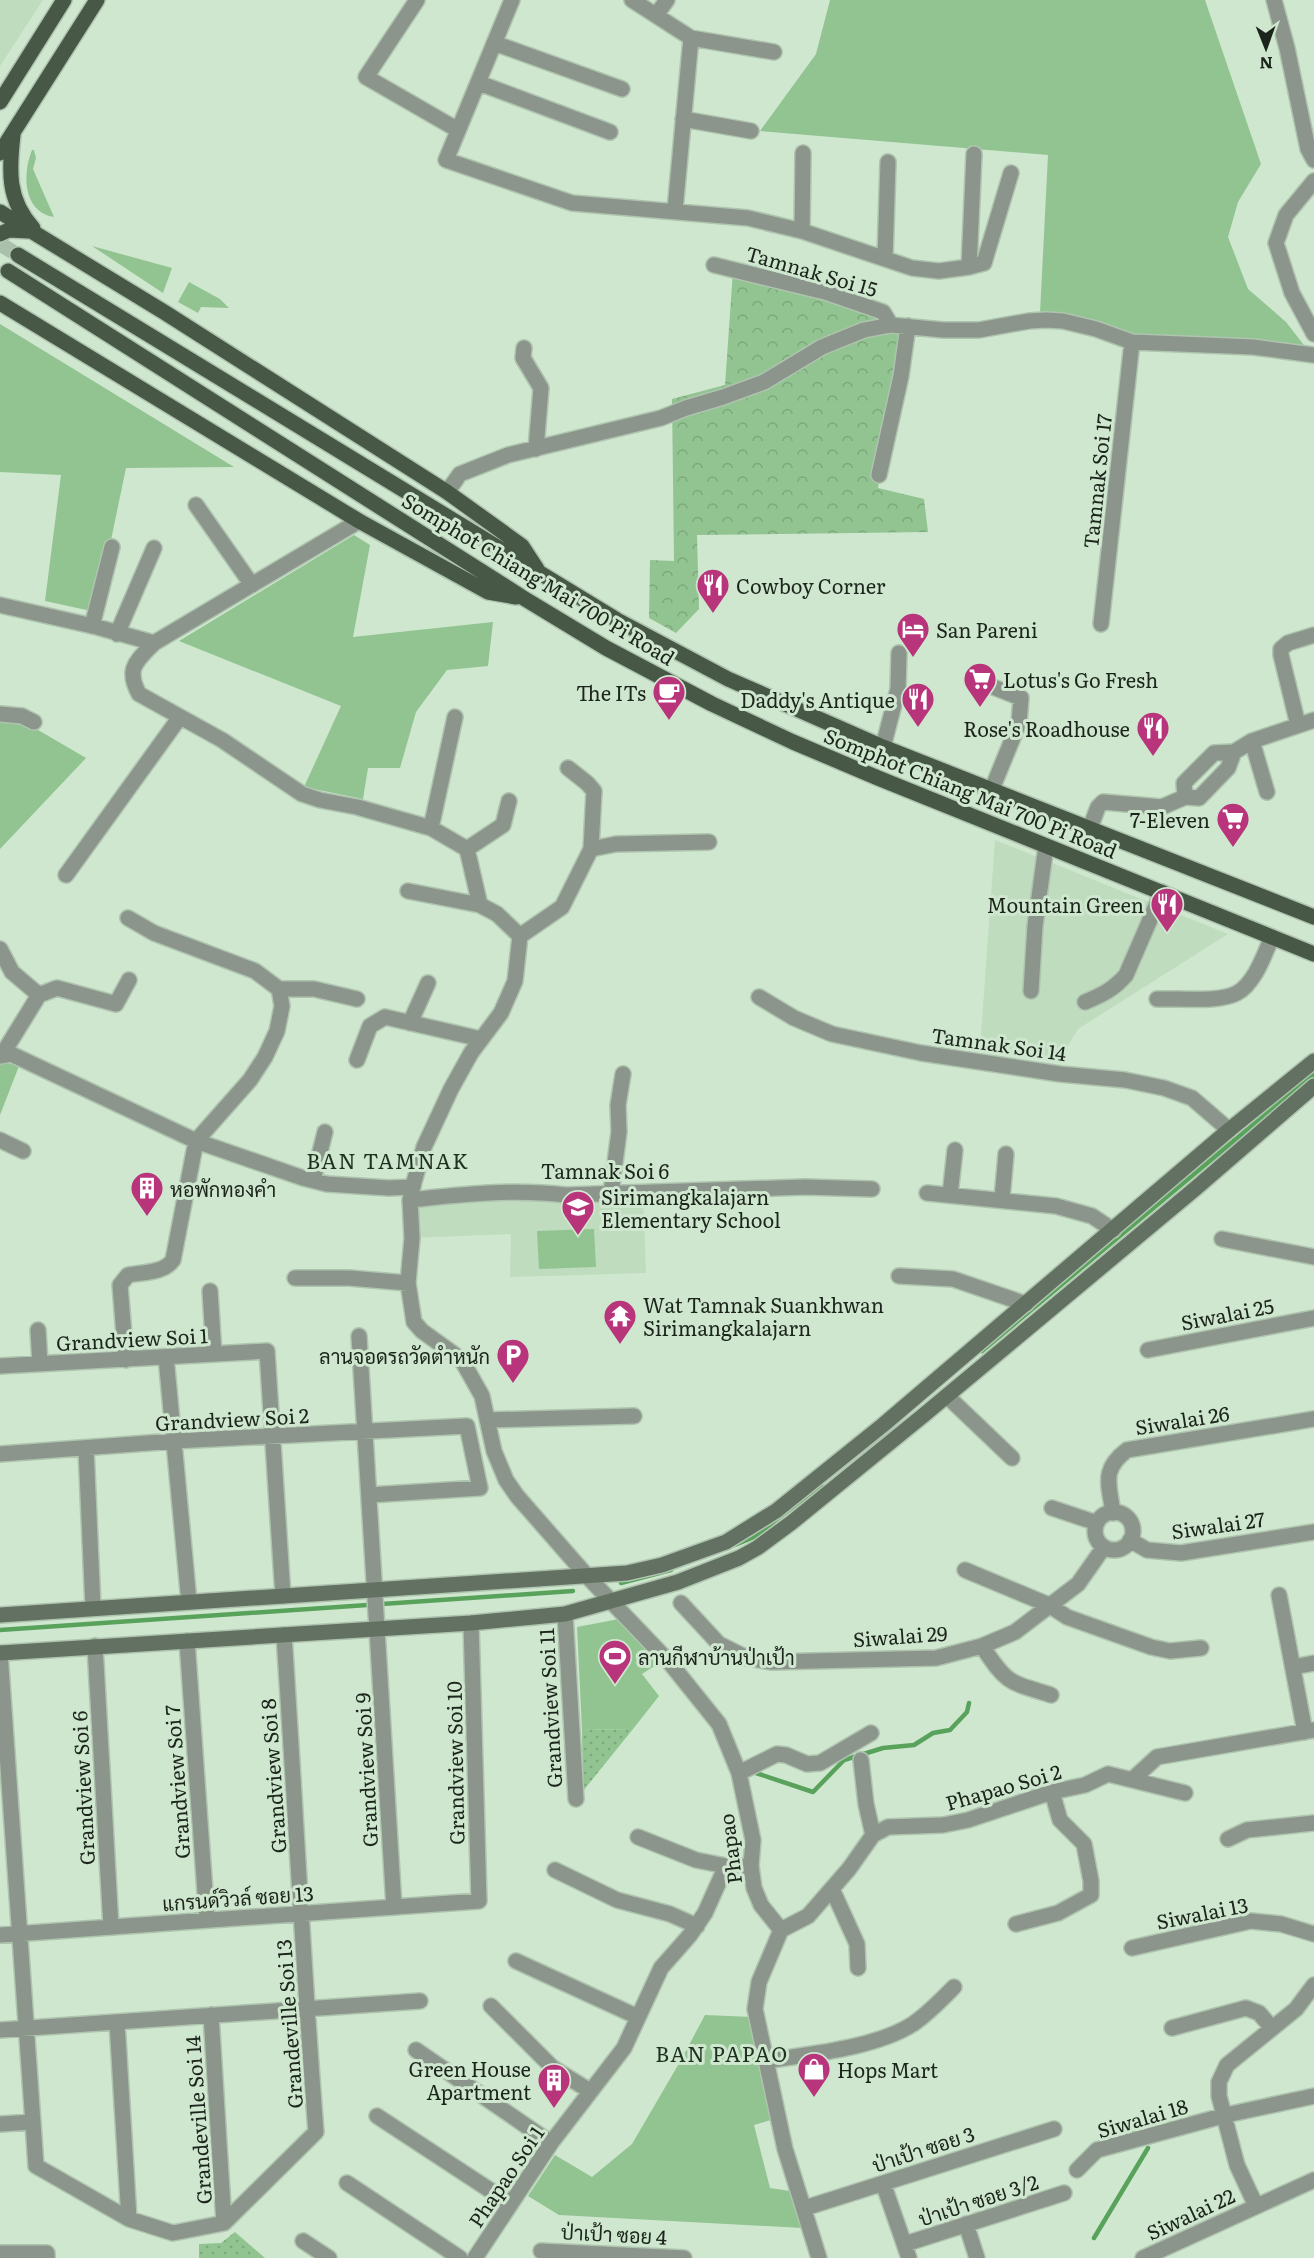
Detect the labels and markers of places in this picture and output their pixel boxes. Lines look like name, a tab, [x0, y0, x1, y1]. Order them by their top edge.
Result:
restaurant icon: Cowboy Corner	[695, 567, 731, 614]
place label: Cowboy Corner	[736, 570, 886, 600]
hotel icon: San Pareni	[895, 611, 931, 658]
place label: San Pareni	[936, 614, 1038, 644]
supermarket icon: Lotus's Go Fresh	[962, 661, 998, 708]
place label: Lotus's Go Fresh	[1003, 664, 1158, 694]
cafe icon: The ITs	[651, 674, 687, 721]
place label: The ITs	[576, 677, 646, 707]
restaurant icon: Daddy's Antique	[900, 681, 936, 728]
place label: Daddy's Antique	[740, 684, 895, 714]
restaurant icon: Rose's Roadhouse	[1135, 710, 1171, 757]
place label: Rose's Roadhouse	[963, 713, 1130, 743]
supermarket icon: 7-Eleven	[1215, 801, 1251, 848]
place label: 7-Eleven	[1130, 804, 1210, 834]
restaurant icon: Mountain Green	[1149, 886, 1185, 933]
place label: Mountain Green	[987, 889, 1144, 919]
building icon: หอพักทองคำ	[129, 1170, 165, 1217]
place label: หอพักทองคำ	[170, 1173, 276, 1203]
place label: Sirimangkalajarn Elementary School	[601, 1181, 781, 1234]
school or university icon: Sirimangkalajarn Elementary School	[560, 1189, 596, 1236]
place label: Wat Tamnak Suankhwan Sirimangkalajarn	[643, 1289, 884, 1342]
temple icon: Wat Tamnak Suankhwan Sirimangkalajarn	[602, 1298, 638, 1345]
parking icon: ลานจอดรถวัดตำหนัก	[495, 1337, 531, 1384]
place label: ลานจอดรถวัดตำหนัก	[319, 1340, 490, 1370]
sports icon: ลานกีฬาบ้านป่าเป้า	[597, 1638, 633, 1685]
place label: ลานกีฬาบ้านป่าเป้า	[638, 1641, 795, 1671]
shop icon: Hops Mart	[796, 2051, 832, 2098]
place label: Green House Apartment	[409, 2053, 531, 2106]
place label: Hops Mart	[837, 2054, 938, 2084]
building icon: Green House Apartment	[536, 2062, 572, 2109]

